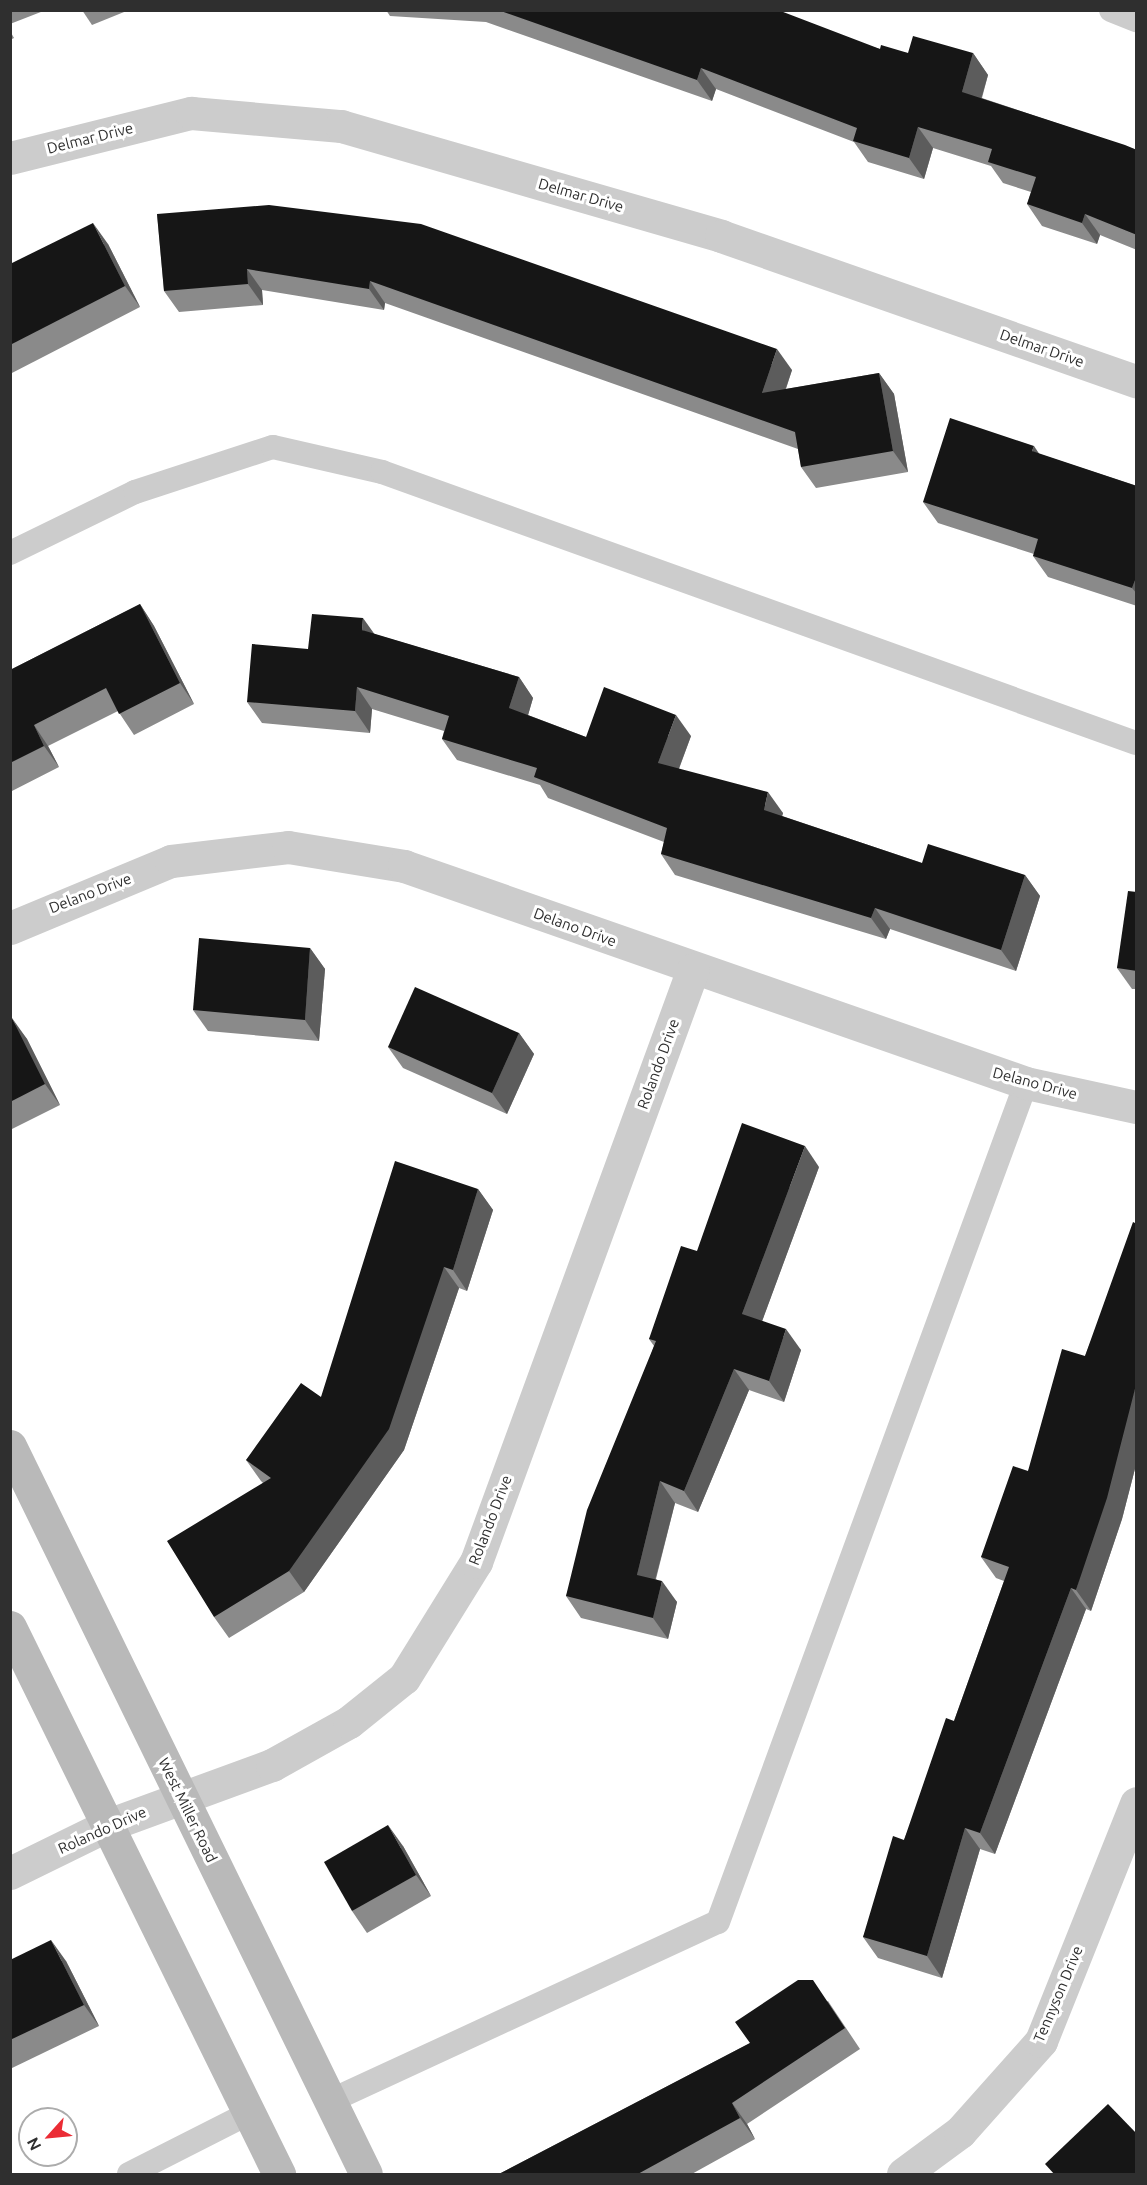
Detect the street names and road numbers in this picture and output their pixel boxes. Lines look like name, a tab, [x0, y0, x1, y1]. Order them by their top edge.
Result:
street label: Delmar Drive	[45, 119, 135, 157]
street label: Delmar Drive	[536, 174, 626, 216]
street label: Delmar Drive	[997, 325, 1087, 371]
street label: Delano Drive	[46, 869, 134, 917]
street label: Delano Drive	[531, 904, 619, 950]
street label: Rolando Drive	[633, 1016, 683, 1112]
street label: Delano Drive	[991, 1063, 1079, 1103]
street label: Rolando Drive	[465, 1473, 515, 1567]
street label: West Miller Road	[155, 1755, 221, 1865]
street label: Rolando Drive	[55, 1803, 149, 1857]
street label: Tennyson Drive	[1030, 1943, 1086, 2045]

